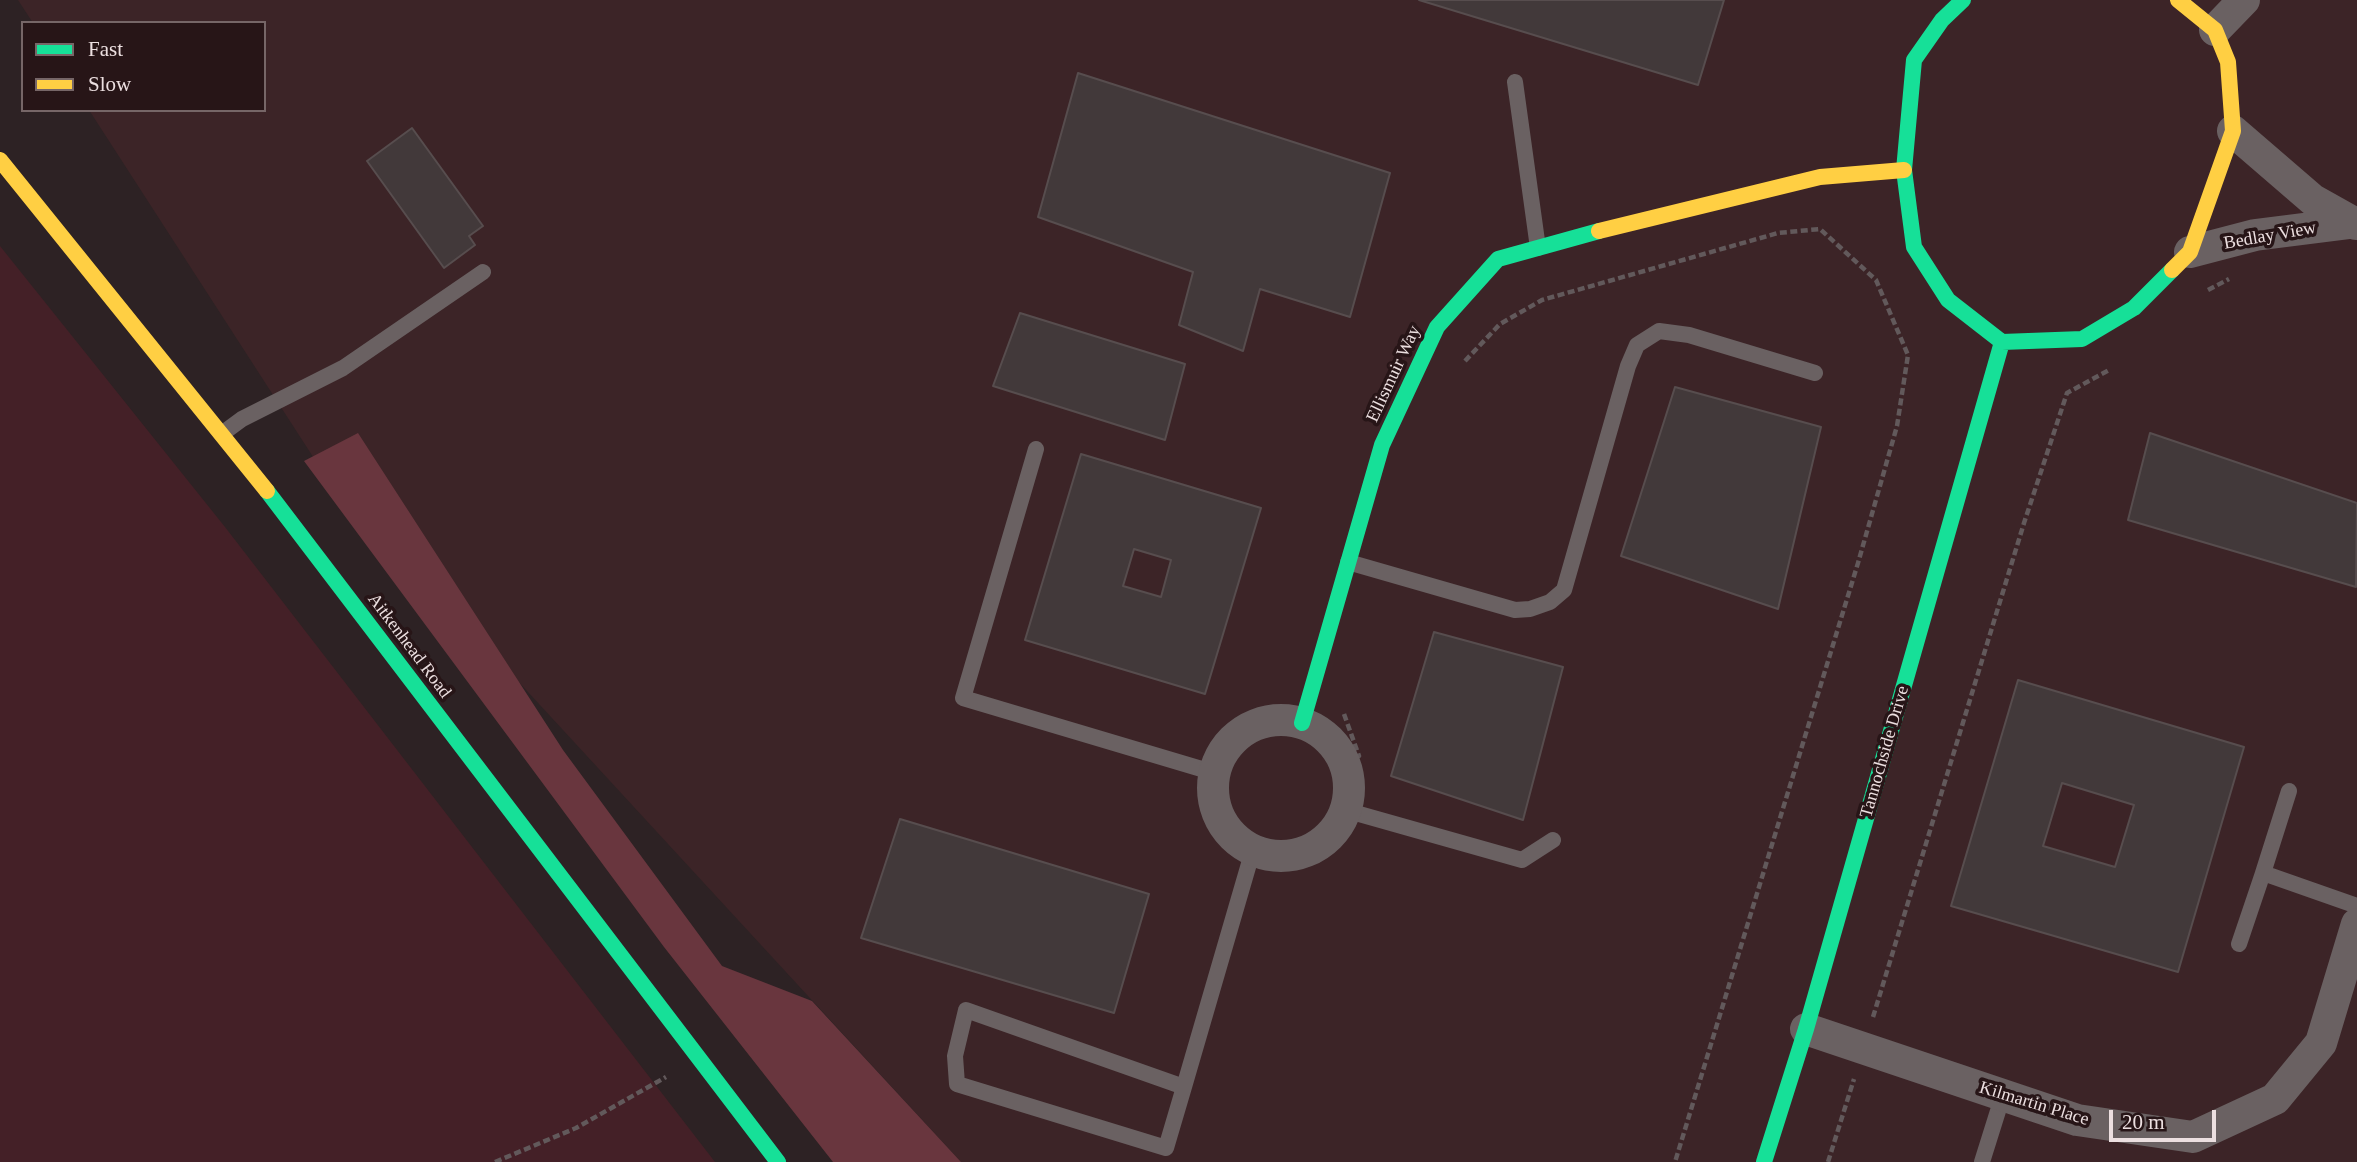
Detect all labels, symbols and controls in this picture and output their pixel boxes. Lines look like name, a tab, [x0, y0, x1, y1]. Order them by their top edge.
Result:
legend	[21, 21, 266, 112]
text: Fast	[88, 37, 123, 61]
text: Slow	[88, 72, 131, 96]
street label: Bedlay View	[2222, 217, 2318, 255]
street label: Ellismuir Way	[1362, 322, 1426, 426]
street label: Aitkenhead Road	[363, 589, 455, 703]
street label: Tannochside Drive	[1856, 684, 1914, 820]
street label: Kilmartin Place	[1977, 1077, 2091, 1131]
scale bar	[2112, 1096, 2219, 1140]
text: 20 m	[2122, 1110, 2165, 1134]

